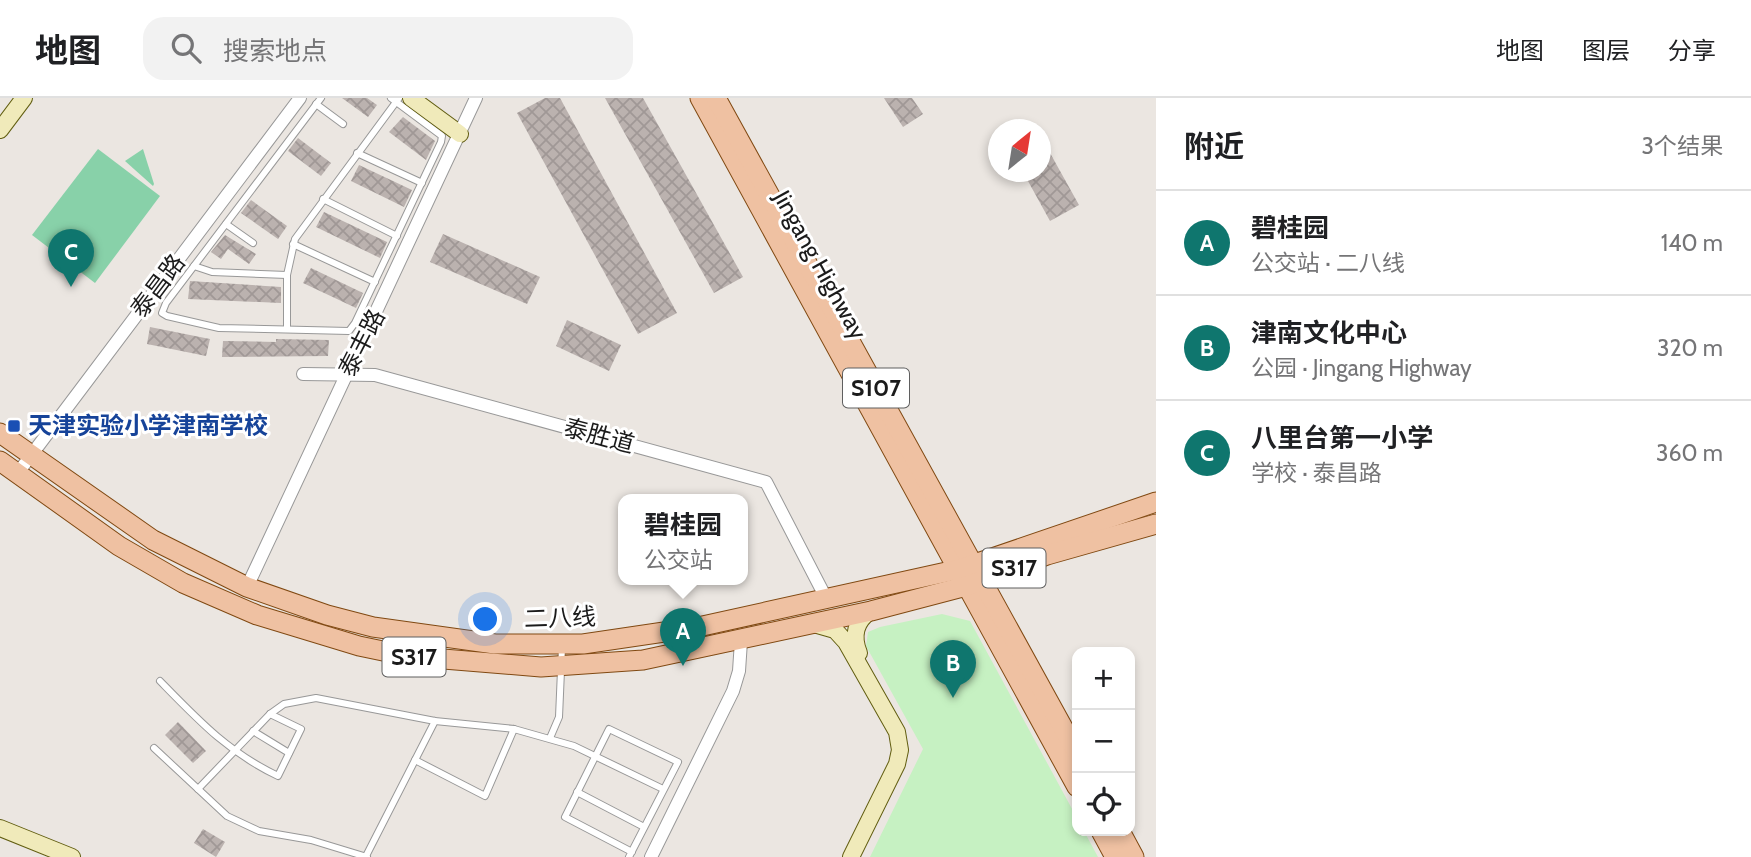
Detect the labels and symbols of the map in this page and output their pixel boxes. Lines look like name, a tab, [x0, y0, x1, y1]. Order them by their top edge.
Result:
north arrow	[988, 119, 1051, 182]
street label: Jingang Highway	[767, 184, 873, 344]
pin: C	[48, 229, 94, 287]
street label: 泰昌路	[124, 248, 191, 323]
street label: 泰丰路	[332, 304, 391, 381]
road number: S107	[843, 368, 909, 408]
place label: 天津实验小学津南学校	[28, 411, 268, 440]
street label: 泰胜道	[561, 412, 638, 459]
marker: 天津实验小学津南学校	[6, 418, 22, 434]
road number: S317	[982, 548, 1046, 588]
your location	[468, 602, 502, 636]
street label: 二八线	[523, 602, 596, 633]
pin: A	[660, 608, 706, 666]
road number: S317	[382, 638, 446, 677]
pin: B	[930, 640, 976, 698]

